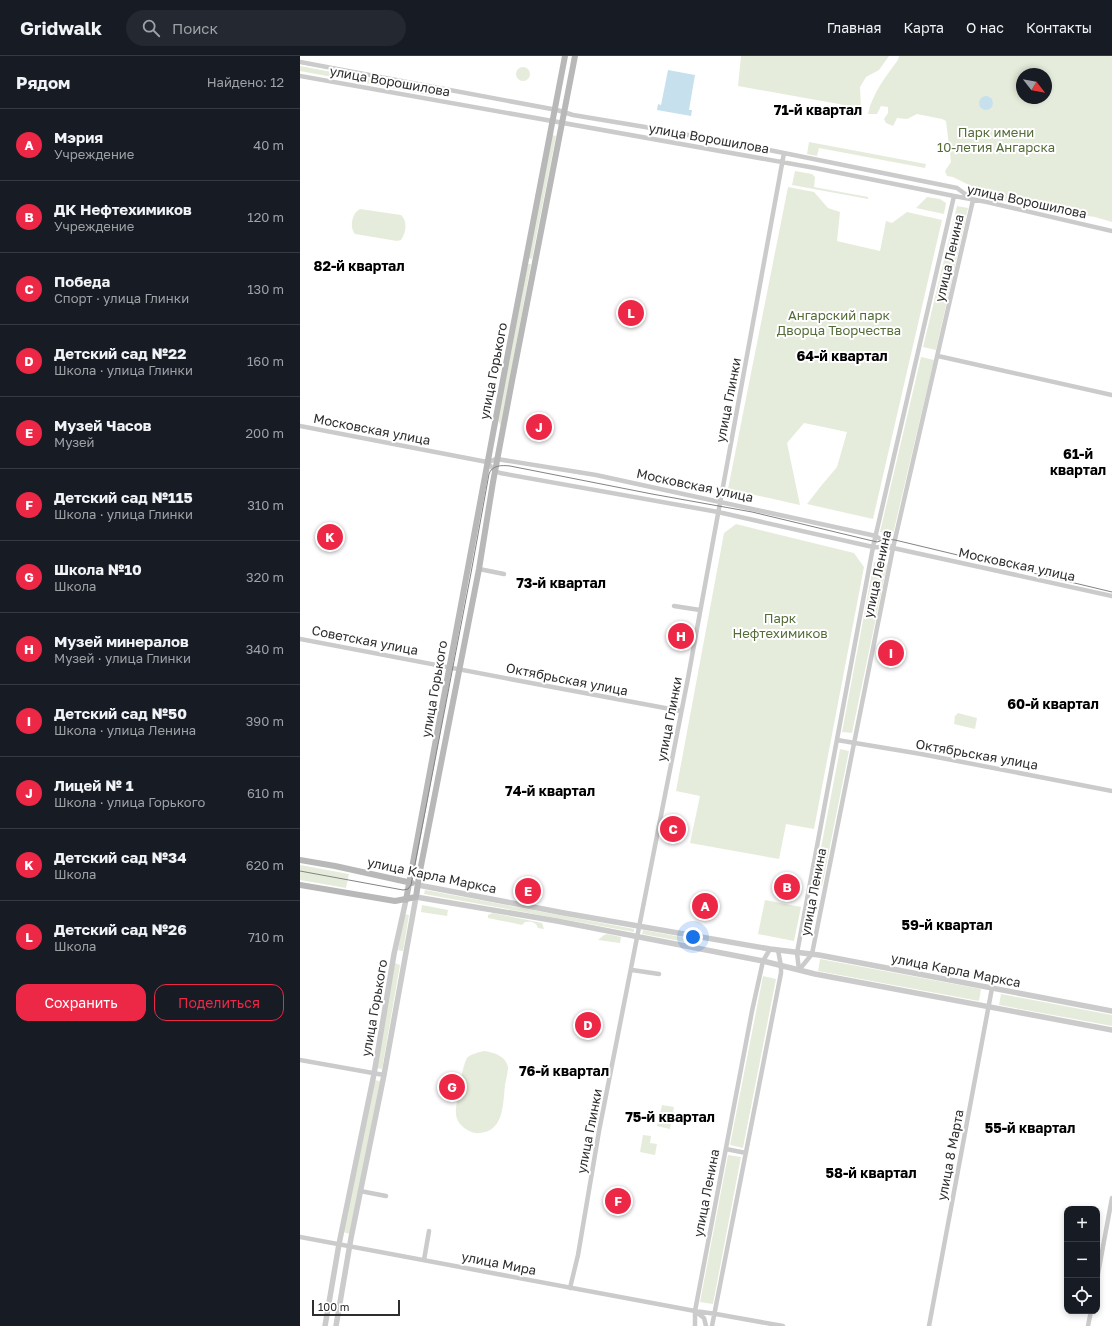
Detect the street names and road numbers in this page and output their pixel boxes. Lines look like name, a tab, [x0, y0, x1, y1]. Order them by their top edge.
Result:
street label: улица Ворошилова	[328, 63, 452, 99]
street label: улица Ворошилова	[647, 120, 771, 156]
street label: улица Ворошилова	[966, 180, 1088, 222]
street label: улица Ленина	[931, 213, 967, 303]
street label: улица Горького	[476, 321, 510, 421]
street label: улица Глинки	[712, 356, 744, 444]
street label: Московская улица	[312, 410, 432, 448]
street label: Московская улица	[635, 465, 755, 505]
street label: улица Ленина	[860, 529, 894, 619]
street label: Московская улица	[957, 544, 1077, 584]
street label: Советская улица	[310, 622, 420, 658]
street label: улица Горького	[418, 639, 450, 739]
street label: Октябрьская улица	[505, 659, 629, 699]
street label: улица Глинки	[653, 675, 685, 763]
street label: Октябрьская улица	[915, 735, 1039, 773]
street label: улица Ленина	[797, 847, 829, 937]
street label: улица Карла Маркса	[366, 853, 498, 897]
street label: улица Карла Маркса	[890, 950, 1022, 990]
street label: улица Горького	[358, 958, 390, 1058]
street label: улица Глинки	[573, 1087, 605, 1175]
street label: улица 8 Марта	[933, 1108, 967, 1202]
street label: улица Ленина	[690, 1148, 722, 1238]
street label: улица Мира	[460, 1248, 538, 1278]

